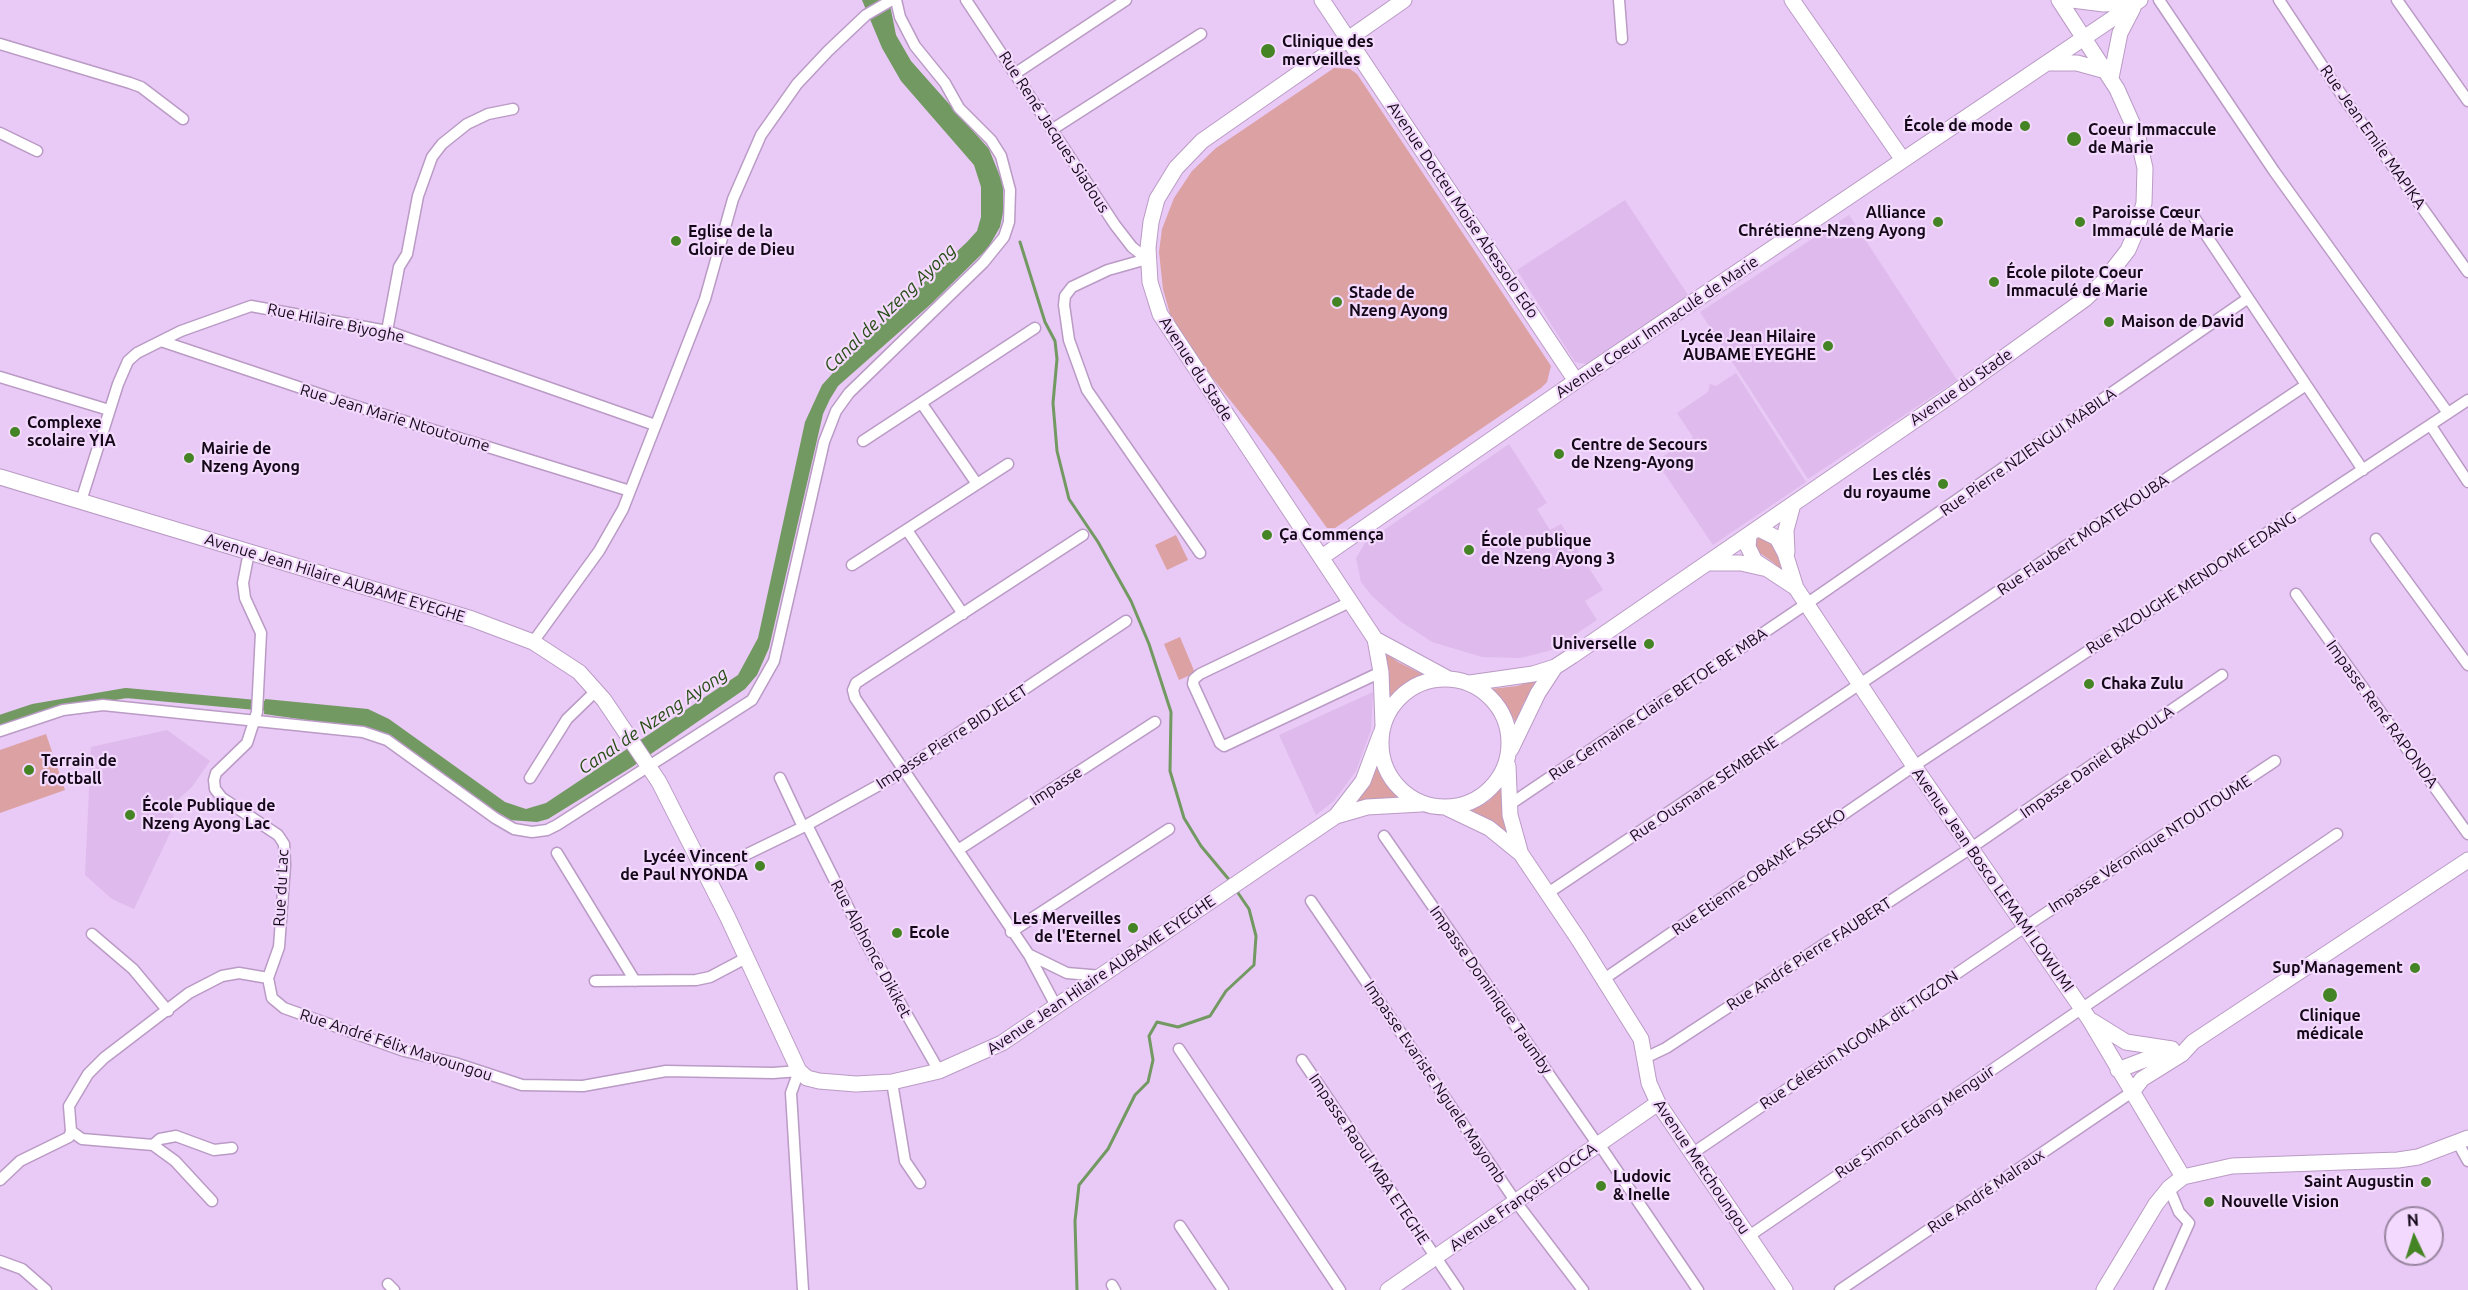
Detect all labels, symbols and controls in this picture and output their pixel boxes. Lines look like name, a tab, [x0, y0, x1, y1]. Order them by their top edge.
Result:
place label: Clinique des merveilles	[1282, 32, 1374, 70]
marker: Clinique des merveilles	[1259, 42, 1277, 60]
street label: Rue René Jacques Siadous	[995, 48, 1113, 216]
street label: Rue Jean Emile MAPIKA	[2316, 61, 2430, 213]
street label: Avenue Docteu Moise Abessolo Edo	[1383, 98, 1543, 322]
place label: École de mode	[1904, 116, 2013, 136]
marker: École de mode	[2018, 119, 2032, 133]
place label: Coeur Immaccule de Marie	[2088, 120, 2217, 158]
marker: Coeur Immaccule de Marie	[2065, 130, 2083, 148]
place label: Alliance Chrétienne-Nzeng Ayong	[1738, 203, 1926, 241]
place label: Paroisse Cœur Immaculé de Marie	[2092, 203, 2234, 241]
marker: Alliance Chrétienne-Nzeng Ayong	[1931, 215, 1945, 229]
marker: Paroisse Cœur Immaculé de Marie	[2073, 215, 2087, 229]
place label: Eglise de la Gloire de Dieu	[688, 222, 795, 260]
marker: Eglise de la Gloire de Dieu	[669, 234, 683, 248]
water label: Canal de Nzeng Ayong	[819, 239, 961, 377]
street label: Avenue Coeur Immaculé de Marie	[1552, 252, 1762, 402]
place label: École pilote Coeur Immaculé de Marie	[2006, 263, 2148, 301]
marker: École pilote Coeur Immaculé de Marie	[1987, 275, 2001, 289]
place label: Stade de Nzeng Ayong	[1349, 283, 1448, 321]
marker: Stade de Nzeng Ayong	[1330, 295, 1344, 309]
street label: Rue Hilaire Biyoghe	[266, 299, 406, 347]
place label: Maison de David	[2121, 312, 2244, 332]
street label: Avenue du Stade	[1155, 313, 1237, 425]
marker: Maison de David	[2102, 315, 2116, 329]
place label: Lycée Jean Hilaire AUBAME EYEGHE	[1680, 327, 1816, 365]
marker: Lycée Jean Hilaire AUBAME EYEGHE	[1821, 339, 1835, 353]
street label: Avenue du Stade	[1906, 344, 2016, 430]
street label: Rue Jean Marie Ntoutoume	[298, 380, 492, 456]
street label: Rue Pierre NZIENGUI MABILA	[1936, 384, 2120, 520]
place label: Complexe scolaire YIA	[27, 413, 116, 451]
marker: Complexe scolaire YIA	[8, 425, 22, 439]
place label: Centre de Secours de Nzeng-Ayong	[1571, 435, 1708, 473]
place label: Mairie de Nzeng Ayong	[201, 439, 300, 477]
marker: Centre de Secours de Nzeng-Ayong	[1552, 447, 1566, 461]
marker: Mairie de Nzeng Ayong	[182, 451, 196, 465]
place label: Les clés du royaume	[1843, 465, 1931, 503]
street label: Rue Flaubert MOATEKOUBA	[1994, 470, 2172, 600]
marker: Les clés du royaume	[1936, 477, 1950, 491]
street label: Rue NZOUGHE MENDOME EDANG	[2082, 508, 2300, 658]
place label: Ça Commença	[1279, 525, 1384, 545]
marker: Ça Commença	[1260, 528, 1274, 542]
street label: Avenue Jean Hilaire AUBAME EYEGHE	[202, 529, 468, 627]
place label: École publique de Nzeng Ayong 3	[1481, 531, 1615, 569]
marker: École publique de Nzeng Ayong 3	[1462, 543, 1476, 557]
street label: Rue Germaine Claire BETOE BE MBA	[1545, 624, 1771, 784]
place label: Universelle	[1552, 634, 1637, 654]
street label: Impasse René RAPONDA	[2322, 636, 2442, 792]
marker: Universelle	[1642, 637, 1656, 651]
water label: Canal de Nzeng Ayong	[574, 663, 732, 779]
place label: Chaka Zulu	[2101, 674, 2184, 694]
marker: Chaka Zulu	[2082, 677, 2096, 691]
street label: Impasse Pierre BIDJELET	[873, 681, 1031, 793]
street label: Impasse Daniel BAKOULA	[2016, 702, 2178, 822]
street label: Rue Ousmane SEMBENE	[1626, 732, 1782, 846]
place label: Terrain de football	[41, 751, 117, 789]
street label: Impasse	[1026, 762, 1086, 810]
marker: Terrain de football	[22, 763, 36, 777]
street label: Avenue Jean Bosco LEMAMI LOWUMI	[1908, 764, 2078, 996]
street label: Impasse Véronique NTOUTOUME	[2045, 771, 2255, 917]
place label: École Publique de Nzeng Ayong Lac	[142, 796, 276, 834]
street label: Rue Etienne OBAME ASSEKO	[1668, 804, 1850, 940]
marker: École Publique de Nzeng Ayong Lac	[123, 808, 137, 822]
place label: Lycée Vincent de Paul NYONDA	[620, 847, 748, 885]
street label: Rue du Lac	[269, 849, 293, 927]
marker: Lycée Vincent de Paul NYONDA	[753, 859, 767, 873]
street label: Rue Alphonce Dikiket	[827, 877, 915, 1021]
street label: Avenue Jean Hilaire AUBAME EYEGHE	[983, 891, 1219, 1059]
street label: Rue André Pierre FAUBERT	[1723, 893, 1895, 1015]
street label: Impasse Dominique Taumby	[1426, 902, 1556, 1078]
place label: Les Merveilles de l'Eternel	[1013, 909, 1121, 947]
marker: Les Merveilles de l'Eternel	[1126, 921, 1140, 935]
place label: Ecole	[909, 923, 950, 943]
marker: Ecole	[890, 926, 904, 940]
place label: Sup'Management	[2272, 958, 2403, 978]
marker: Sup'Management	[2408, 961, 2422, 975]
street label: Rue Célestin NGOMA dit TIGZON	[1756, 966, 1962, 1114]
street label: Impasse Evariste Nguele Mayomb	[1360, 977, 1510, 1187]
marker: Clinique médicale	[2321, 986, 2339, 1004]
street label: Rue André Félix Mavoungou	[297, 1005, 495, 1085]
place label: Clinique médicale	[2296, 1006, 2364, 1044]
street label: Rue Simon Edang Menguir	[1832, 1061, 1998, 1183]
street label: Impasse Raoul MBA ETEGHE	[1305, 1070, 1433, 1248]
street label: Avenue Metchoungou	[1650, 1096, 1754, 1238]
street label: Avenue François FIOCCA	[1446, 1139, 1600, 1255]
street label: Rue André Malraux	[1924, 1145, 2048, 1237]
place label: Ludovic & Inelle	[1613, 1167, 1671, 1205]
place label: Saint Augustin	[2304, 1172, 2414, 1192]
marker: Saint Augustin	[2419, 1175, 2433, 1189]
marker: Ludovic & Inelle	[1594, 1179, 1608, 1193]
place label: Nouvelle Vision	[2221, 1192, 2339, 1212]
marker: Nouvelle Vision	[2202, 1195, 2216, 1209]
north arrow	[2384, 1206, 2444, 1266]
text: N	[2406, 1211, 2419, 1229]

